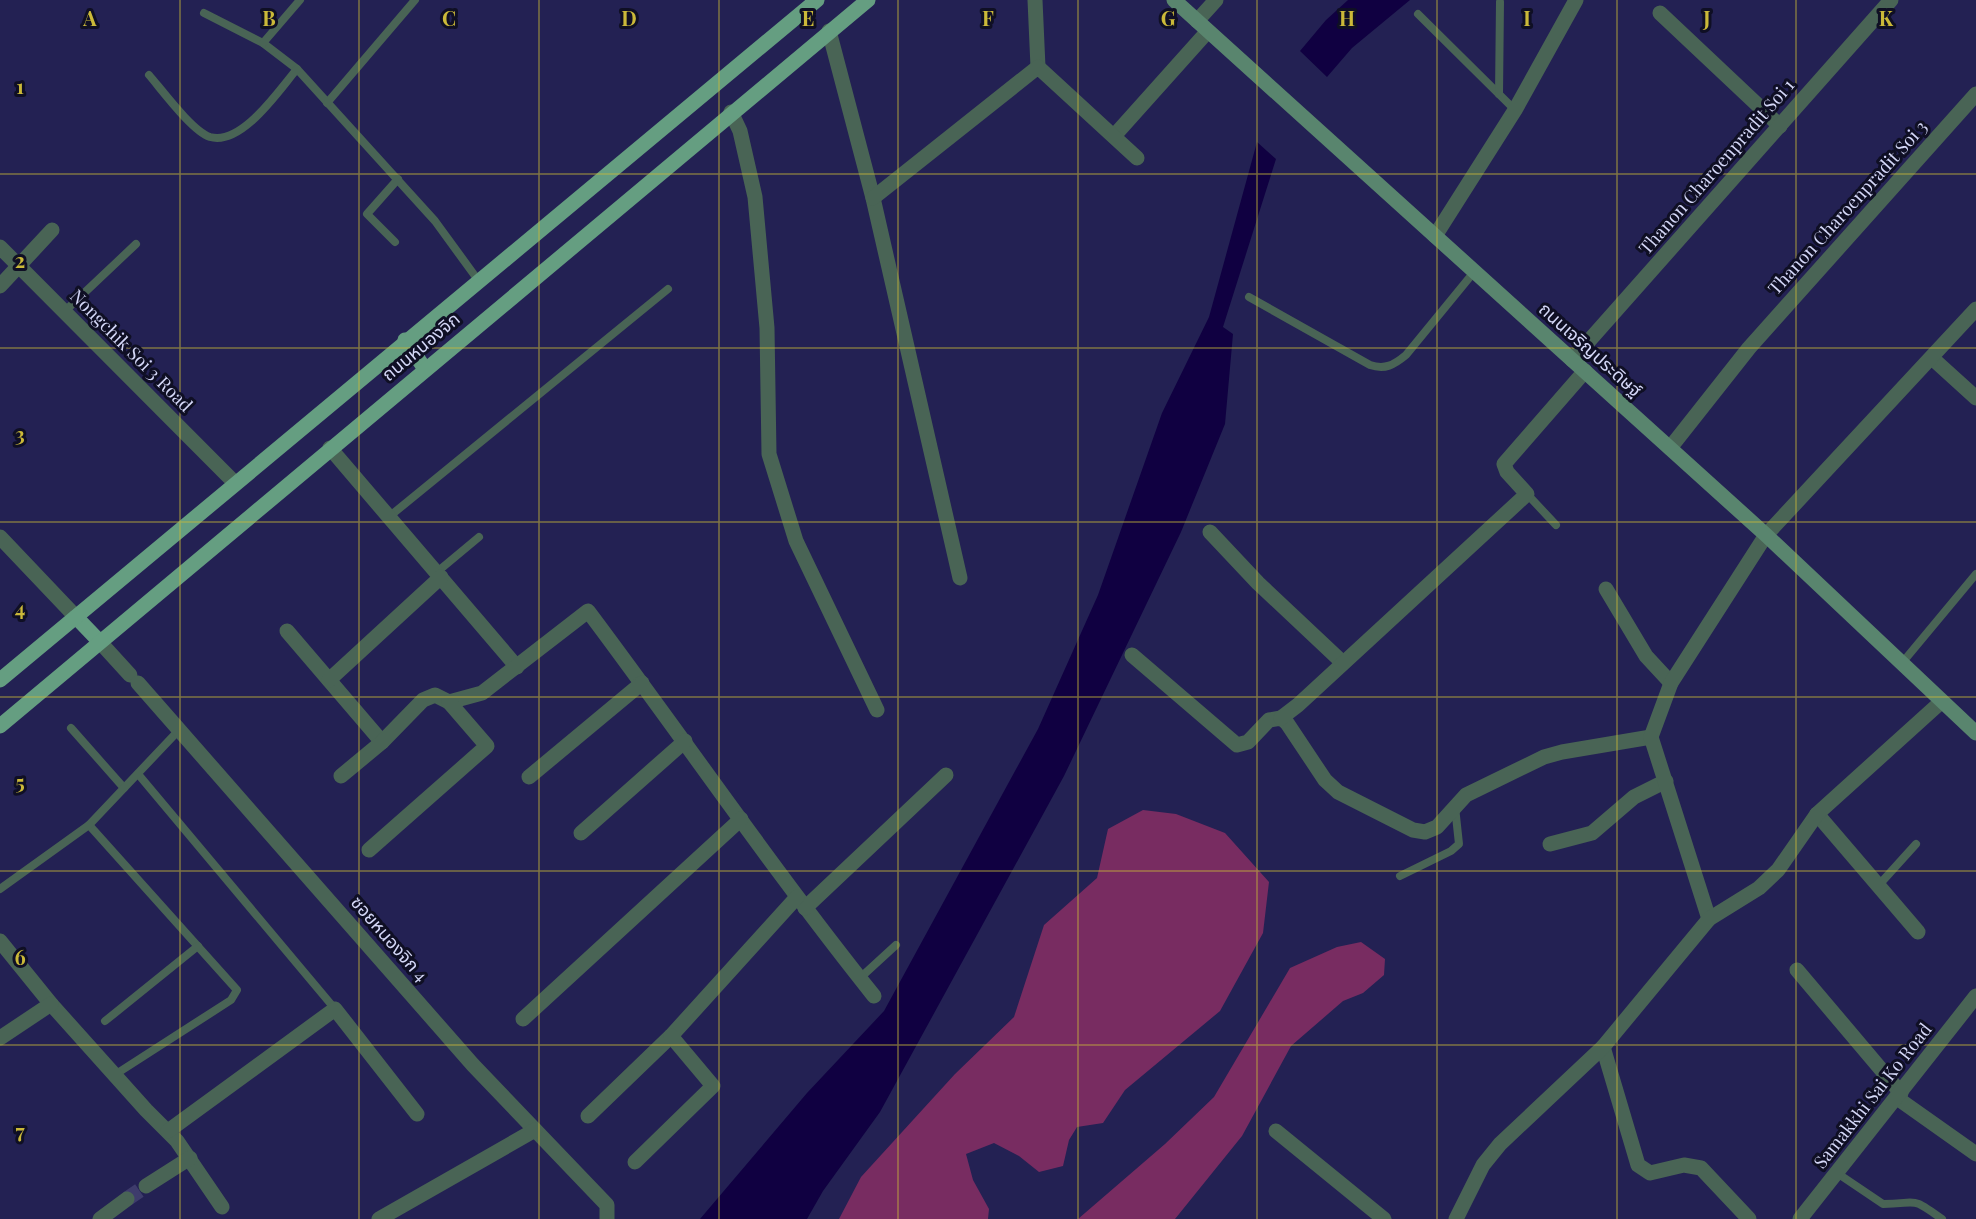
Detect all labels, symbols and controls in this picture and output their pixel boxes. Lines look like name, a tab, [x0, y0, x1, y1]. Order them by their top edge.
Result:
text: A	[82, 4, 97, 31]
text: B	[262, 4, 276, 31]
text: C	[442, 4, 456, 31]
text: D	[621, 4, 637, 31]
text: E	[802, 4, 814, 31]
text: F	[982, 4, 994, 31]
text: G	[1161, 4, 1176, 31]
text: H	[1339, 4, 1355, 31]
text: I	[1523, 4, 1531, 31]
text: J	[1702, 4, 1711, 31]
text: K	[1879, 4, 1894, 31]
text: 1	[16, 72, 24, 99]
street label: Thanon Charoenpradit Soi 1	[1633, 73, 1799, 259]
street label: Thanon Charoenpradit Soi 3	[1762, 115, 1932, 300]
text: 2	[15, 246, 25, 273]
street label: Nongchik Soi 3 Road	[65, 284, 198, 417]
street label: ถนนเจริญประดิษฐ์	[1534, 297, 1647, 402]
street label: ถนนหนองจิก	[376, 307, 464, 386]
text: 3	[15, 420, 25, 447]
text: 4	[15, 594, 25, 621]
text: 5	[15, 768, 25, 795]
street label: ซอยหนองจิก 4	[346, 890, 434, 986]
text: 6	[14, 943, 26, 970]
street label: Samakkhi Sai Ko Road	[1808, 1017, 1937, 1173]
text: 7	[15, 1117, 25, 1144]

